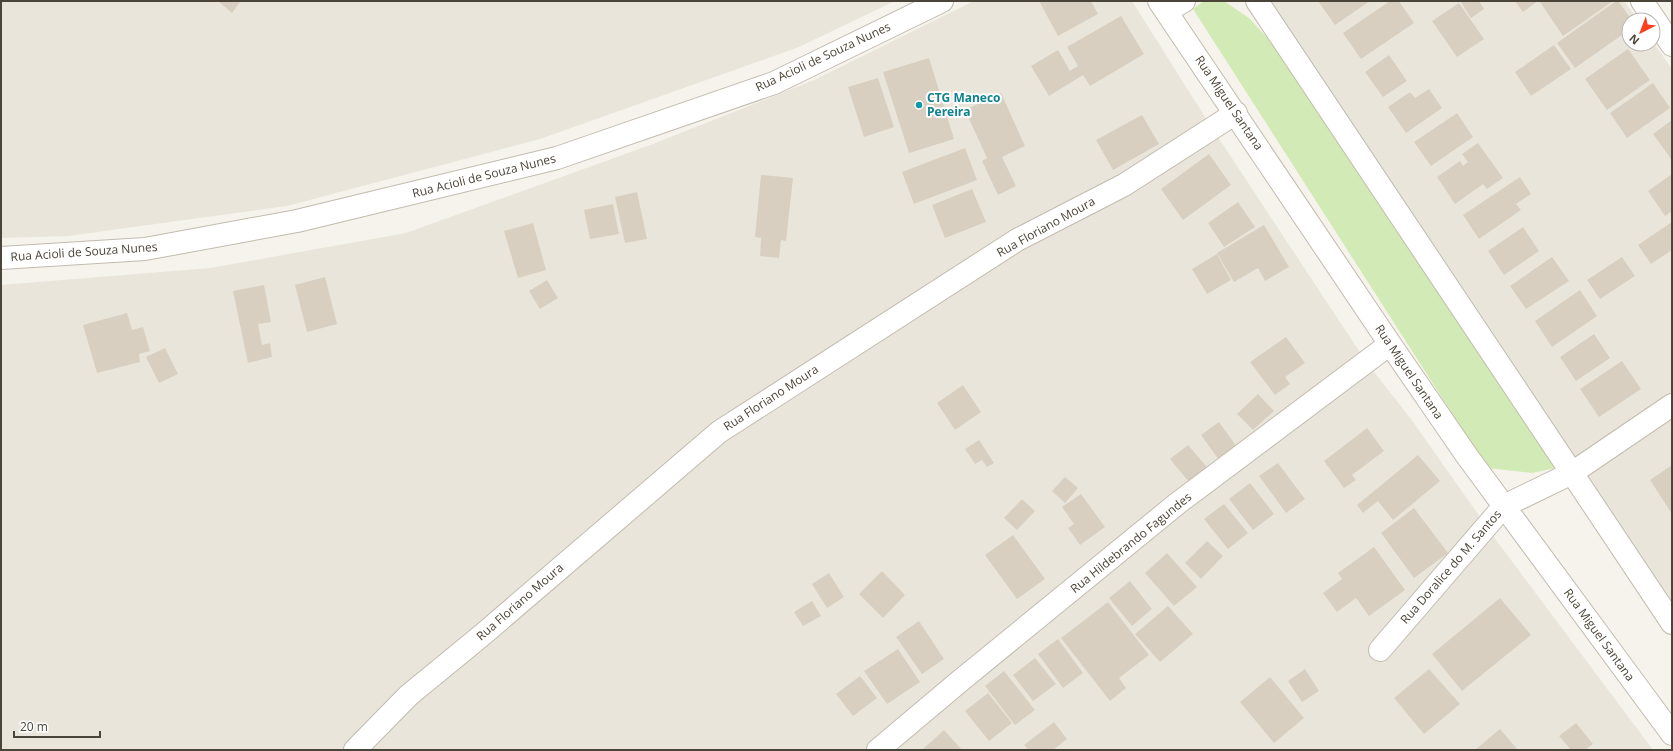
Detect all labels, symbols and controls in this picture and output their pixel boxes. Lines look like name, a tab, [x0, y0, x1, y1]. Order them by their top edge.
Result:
north arrow	[1621, 12, 1661, 52]
street label: Rua Acioli de Souza Nunes	[752, 18, 893, 95]
text: N	[1626, 31, 1642, 48]
street label: Rua Miguel Santana	[1191, 52, 1267, 153]
place label: CTG Maneco Pereira	[927, 89, 1001, 120]
marker: CTG Maneco Pereira	[914, 100, 924, 110]
street label: Rua Acioli de Souza Nunes	[410, 149, 558, 202]
street label: Rua Floriano Moura	[993, 192, 1098, 261]
street label: Rua Acioli de Souza Nunes	[10, 238, 158, 265]
street label: Rua Miguel Santana	[1371, 321, 1447, 422]
street label: Rua Floriano Moura	[720, 360, 822, 435]
street label: Rua Hildebrando Fagundes	[1067, 488, 1195, 597]
street label: Rua Doralice do M. Santos	[1396, 506, 1505, 627]
street label: Rua Floriano Moura	[472, 559, 567, 644]
street label: Rua Miguel Santana	[1560, 585, 1639, 684]
scale bar	[14, 713, 100, 739]
text: 20 m	[20, 718, 48, 735]

